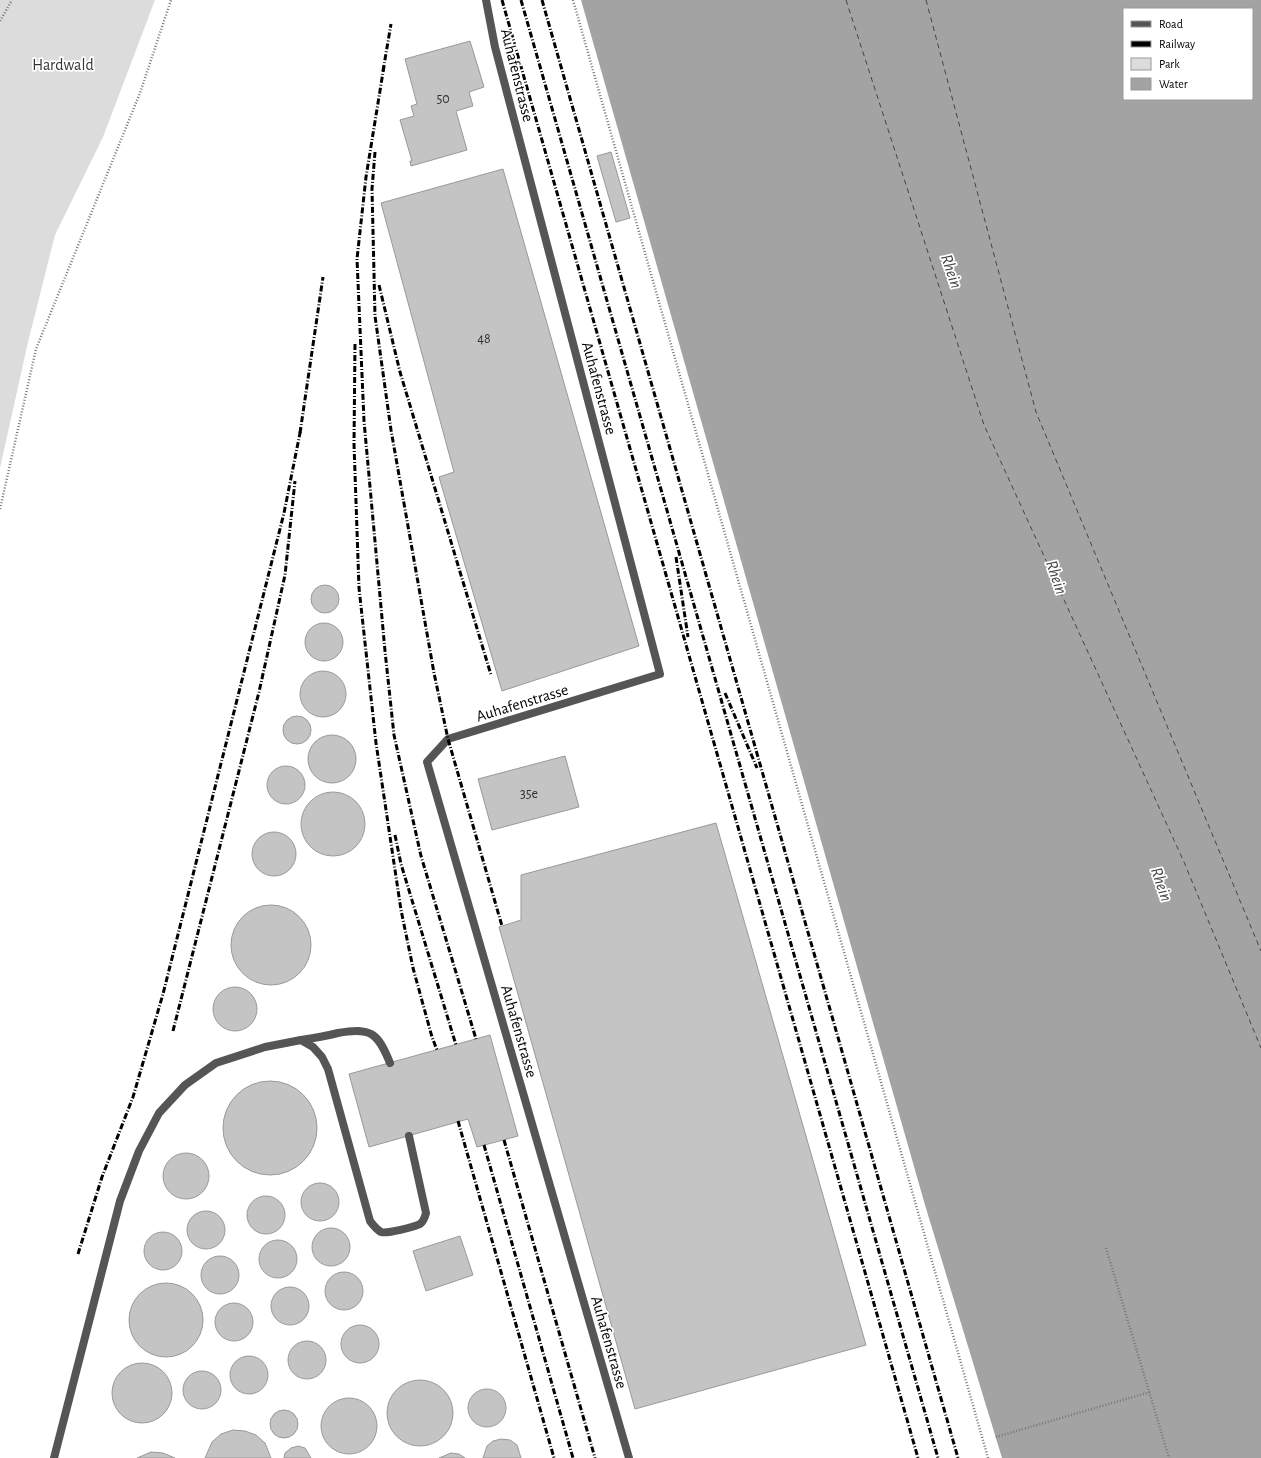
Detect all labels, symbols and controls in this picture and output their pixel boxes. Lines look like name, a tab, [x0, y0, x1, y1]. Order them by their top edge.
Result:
legend	[1123, 8, 1253, 100]
text: Road	[1159, 18, 1183, 30]
street label: Auhafenstrasse	[498, 27, 536, 124]
text: Railway	[1159, 38, 1195, 51]
park label: Hardwald	[32, 57, 94, 73]
text: Park	[1159, 58, 1180, 70]
text: Water	[1159, 78, 1188, 90]
house number: 50	[436, 92, 450, 106]
water label: Rhein	[938, 252, 965, 290]
house number: 48	[477, 332, 491, 346]
street label: Auhafenstrasse	[579, 340, 619, 436]
water label: Rhein	[1043, 558, 1070, 596]
street label: Auhafenstrasse	[474, 681, 570, 725]
house number: 35e	[520, 787, 538, 801]
water label: Rhein	[1148, 865, 1175, 903]
street label: Auhafenstrasse	[498, 983, 540, 1079]
street label: Auhafenstrasse	[588, 1294, 630, 1390]

